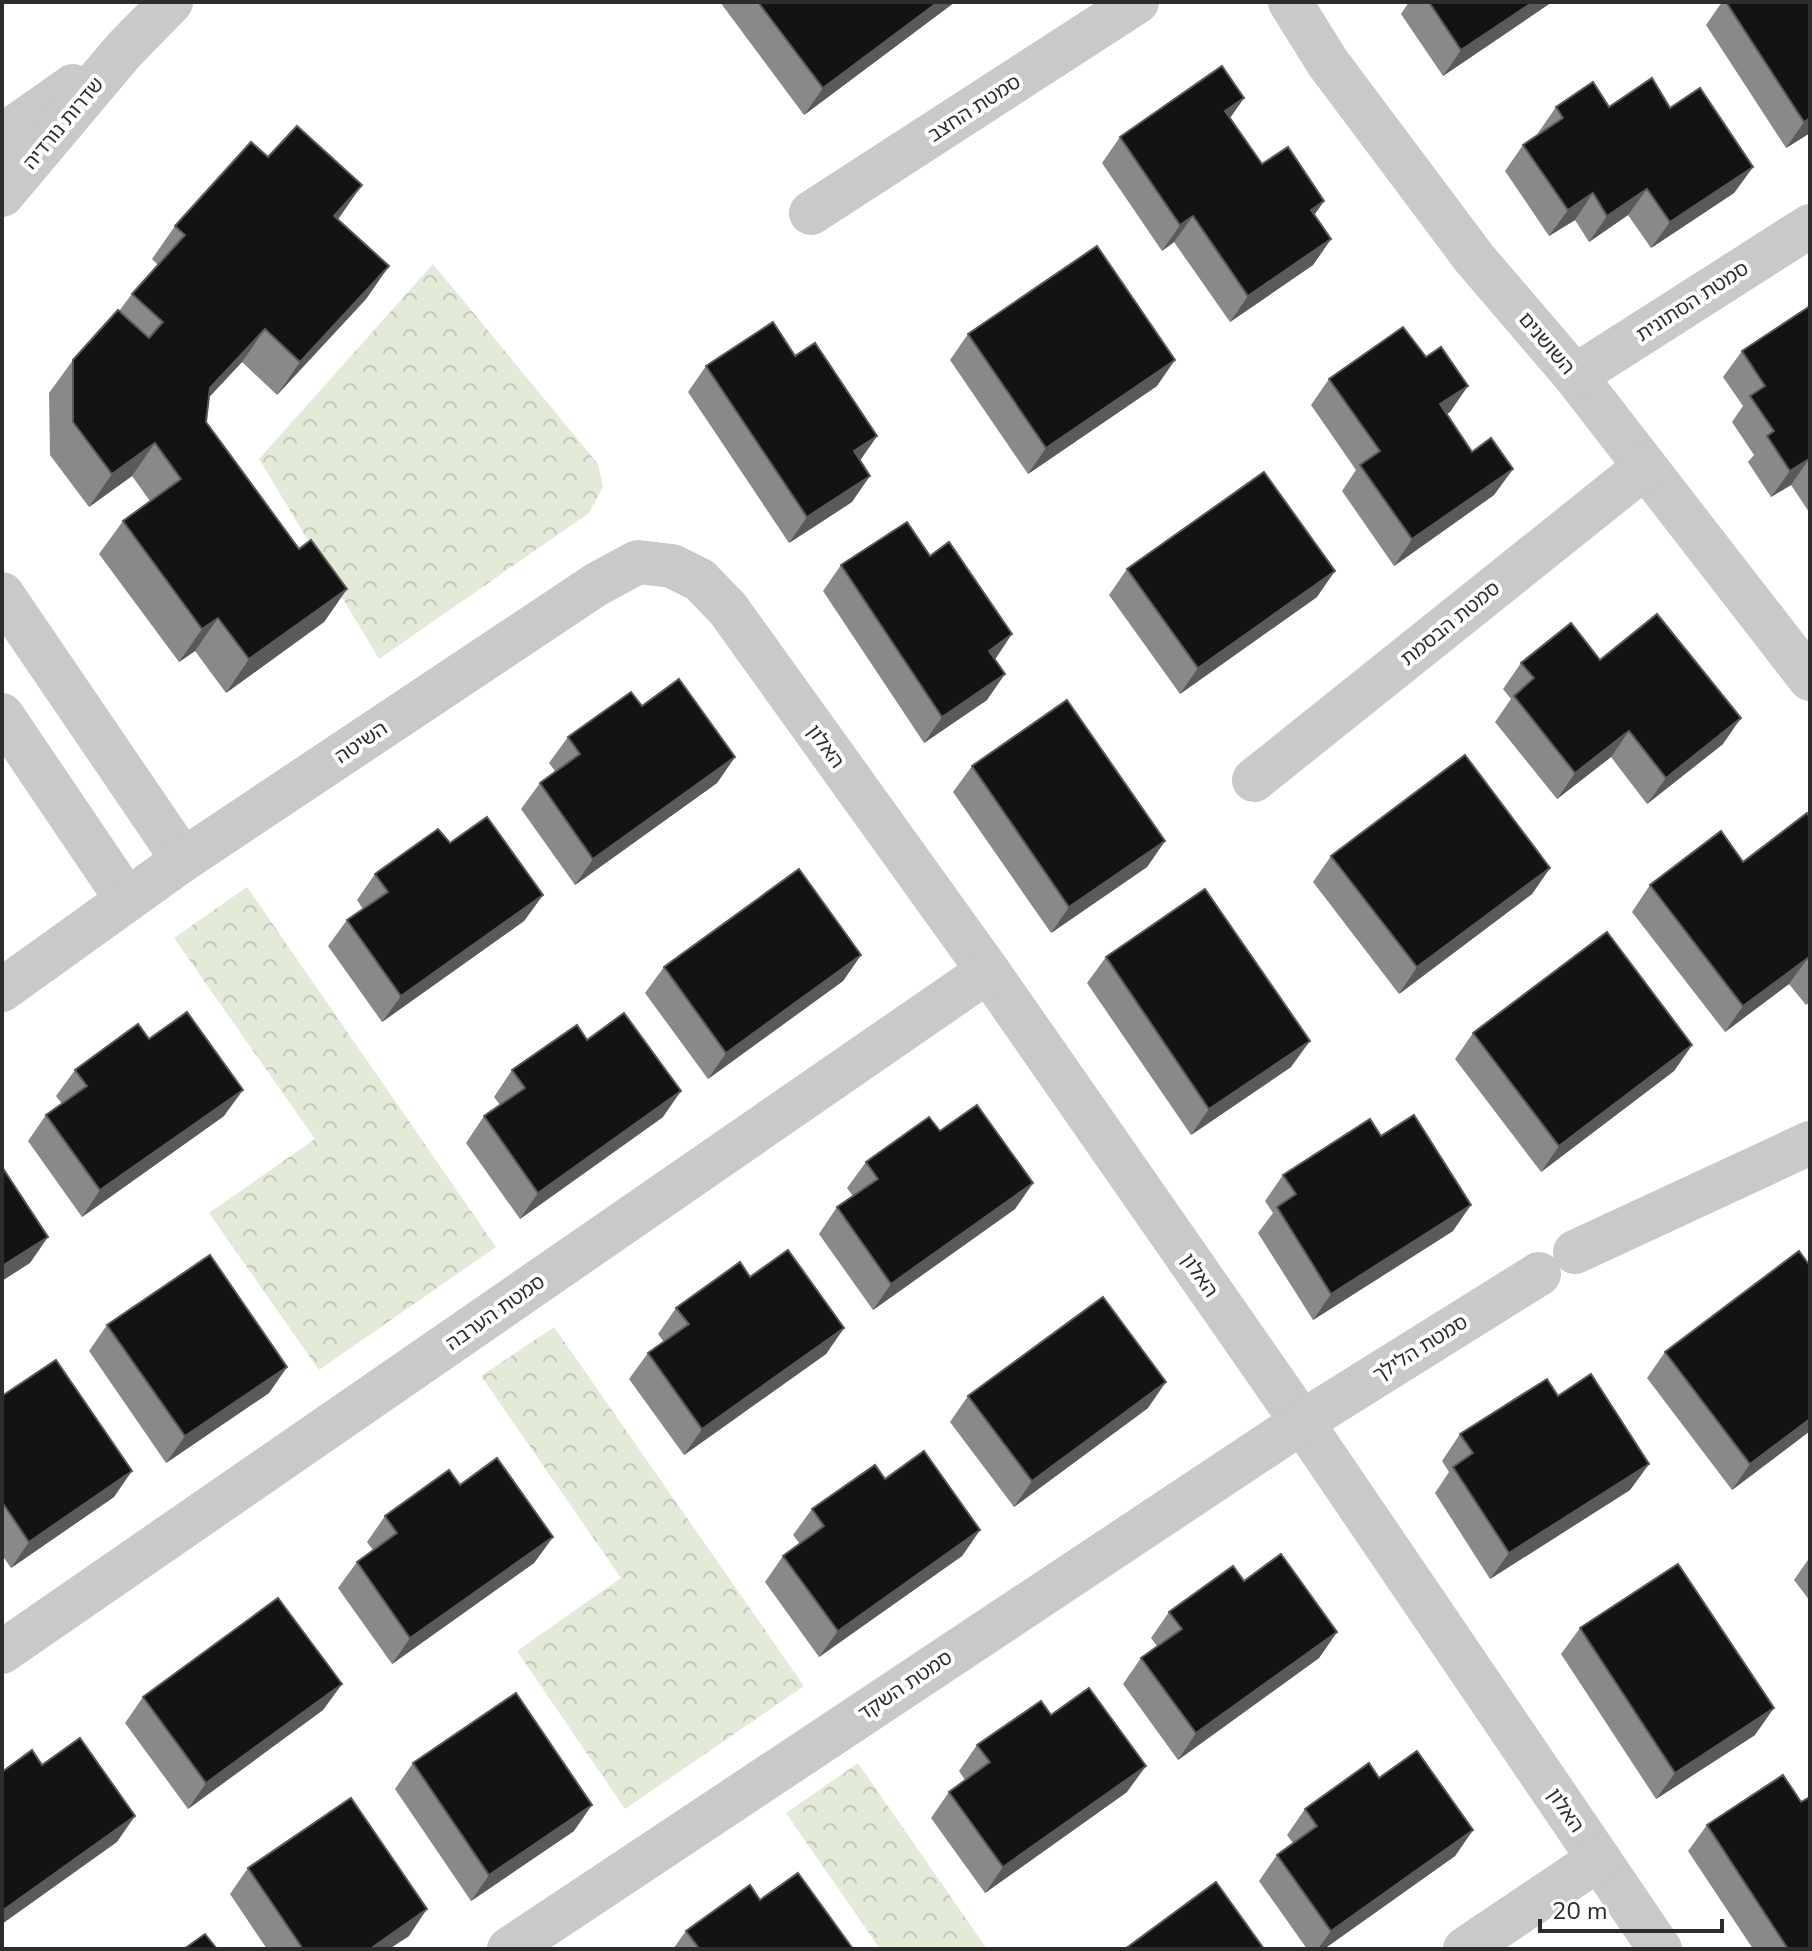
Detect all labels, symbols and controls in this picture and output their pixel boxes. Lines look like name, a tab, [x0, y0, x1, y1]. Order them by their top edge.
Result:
street label: סמטת החצב	[923, 68, 1026, 148]
street label: שדרות נורדיה	[17, 71, 110, 175]
street label: סמטת הסתונית	[1631, 255, 1754, 348]
street label: השושנים	[1512, 306, 1581, 380]
street label: סמטת הבסמת	[1395, 575, 1506, 672]
street label: השיטה	[330, 715, 393, 770]
street label: האלון	[801, 719, 851, 774]
street label: האלון	[1175, 1248, 1224, 1303]
street label: סמטת הערבה	[440, 1268, 550, 1357]
street label: סמטת הלילך	[1368, 1309, 1473, 1388]
street label: סמטת השקד	[853, 1644, 958, 1727]
street label: האלון	[1541, 1783, 1590, 1838]
scale bar	[1540, 1883, 1722, 1933]
text: 20 m	[1552, 1895, 1608, 1927]

